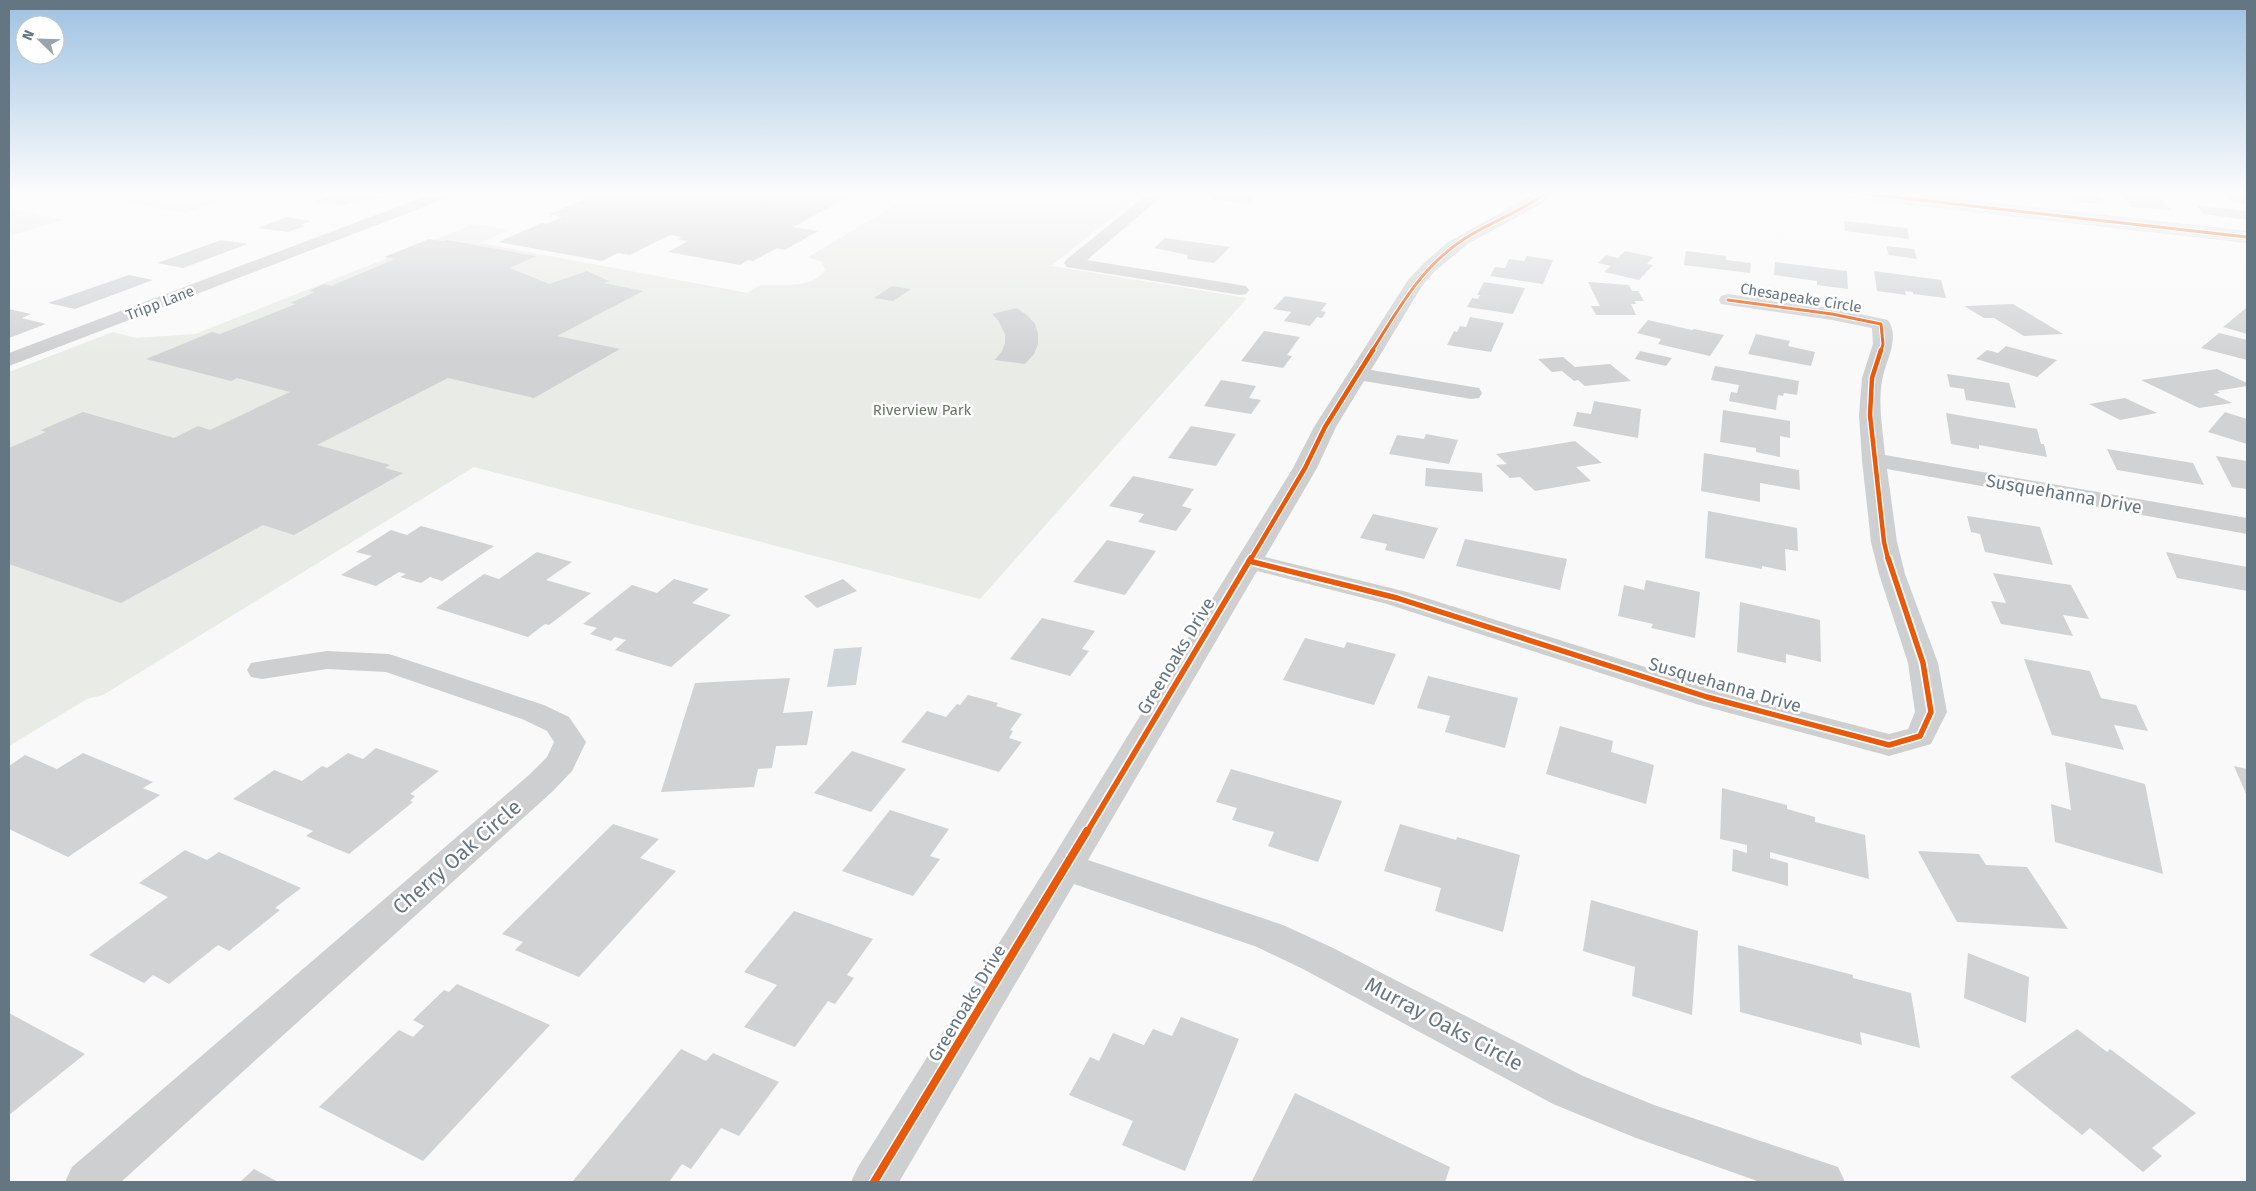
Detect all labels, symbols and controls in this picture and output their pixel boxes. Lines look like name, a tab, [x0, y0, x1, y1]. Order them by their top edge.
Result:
north arrow	[15, 15, 65, 65]
text: N	[19, 28, 38, 43]
street label: Chesapeake Circle	[1739, 280, 1863, 316]
street label: Tripp Lane	[123, 282, 197, 324]
park label: Riverview Park	[873, 401, 972, 419]
street label: Susquehanna Drive	[1984, 469, 2144, 519]
street label: Greenoaks Drive	[1132, 594, 1220, 718]
street label: Susquehanna Drive	[1646, 653, 1804, 717]
street label: Cherry Oak Circle	[387, 794, 527, 920]
street label: Greenoaks Drive	[923, 941, 1011, 1065]
street label: Murray Oaks Circle	[1360, 971, 1528, 1077]

